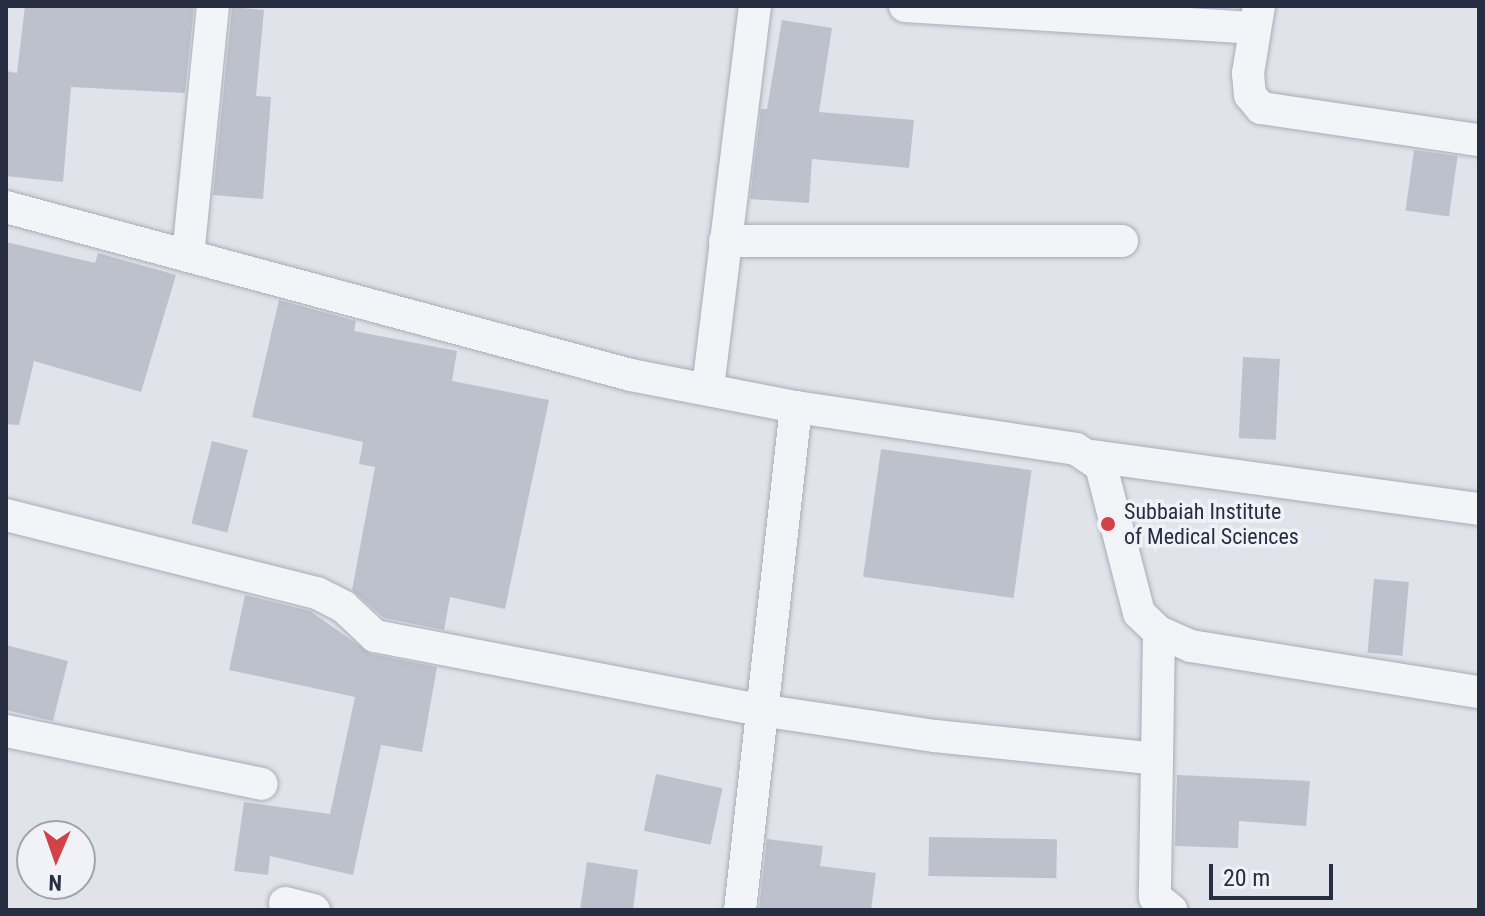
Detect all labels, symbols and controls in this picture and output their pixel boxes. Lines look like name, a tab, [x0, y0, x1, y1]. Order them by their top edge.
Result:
place label: Subbaiah Institute of Medical Sciences	[1124, 498, 1299, 550]
marker: Subbaiah Institute of Medical Sciences	[1099, 515, 1117, 533]
north arrow	[16, 820, 96, 900]
scale bar	[1213, 848, 1337, 898]
text: 20 m	[1223, 864, 1270, 892]
text: N	[48, 870, 62, 895]

